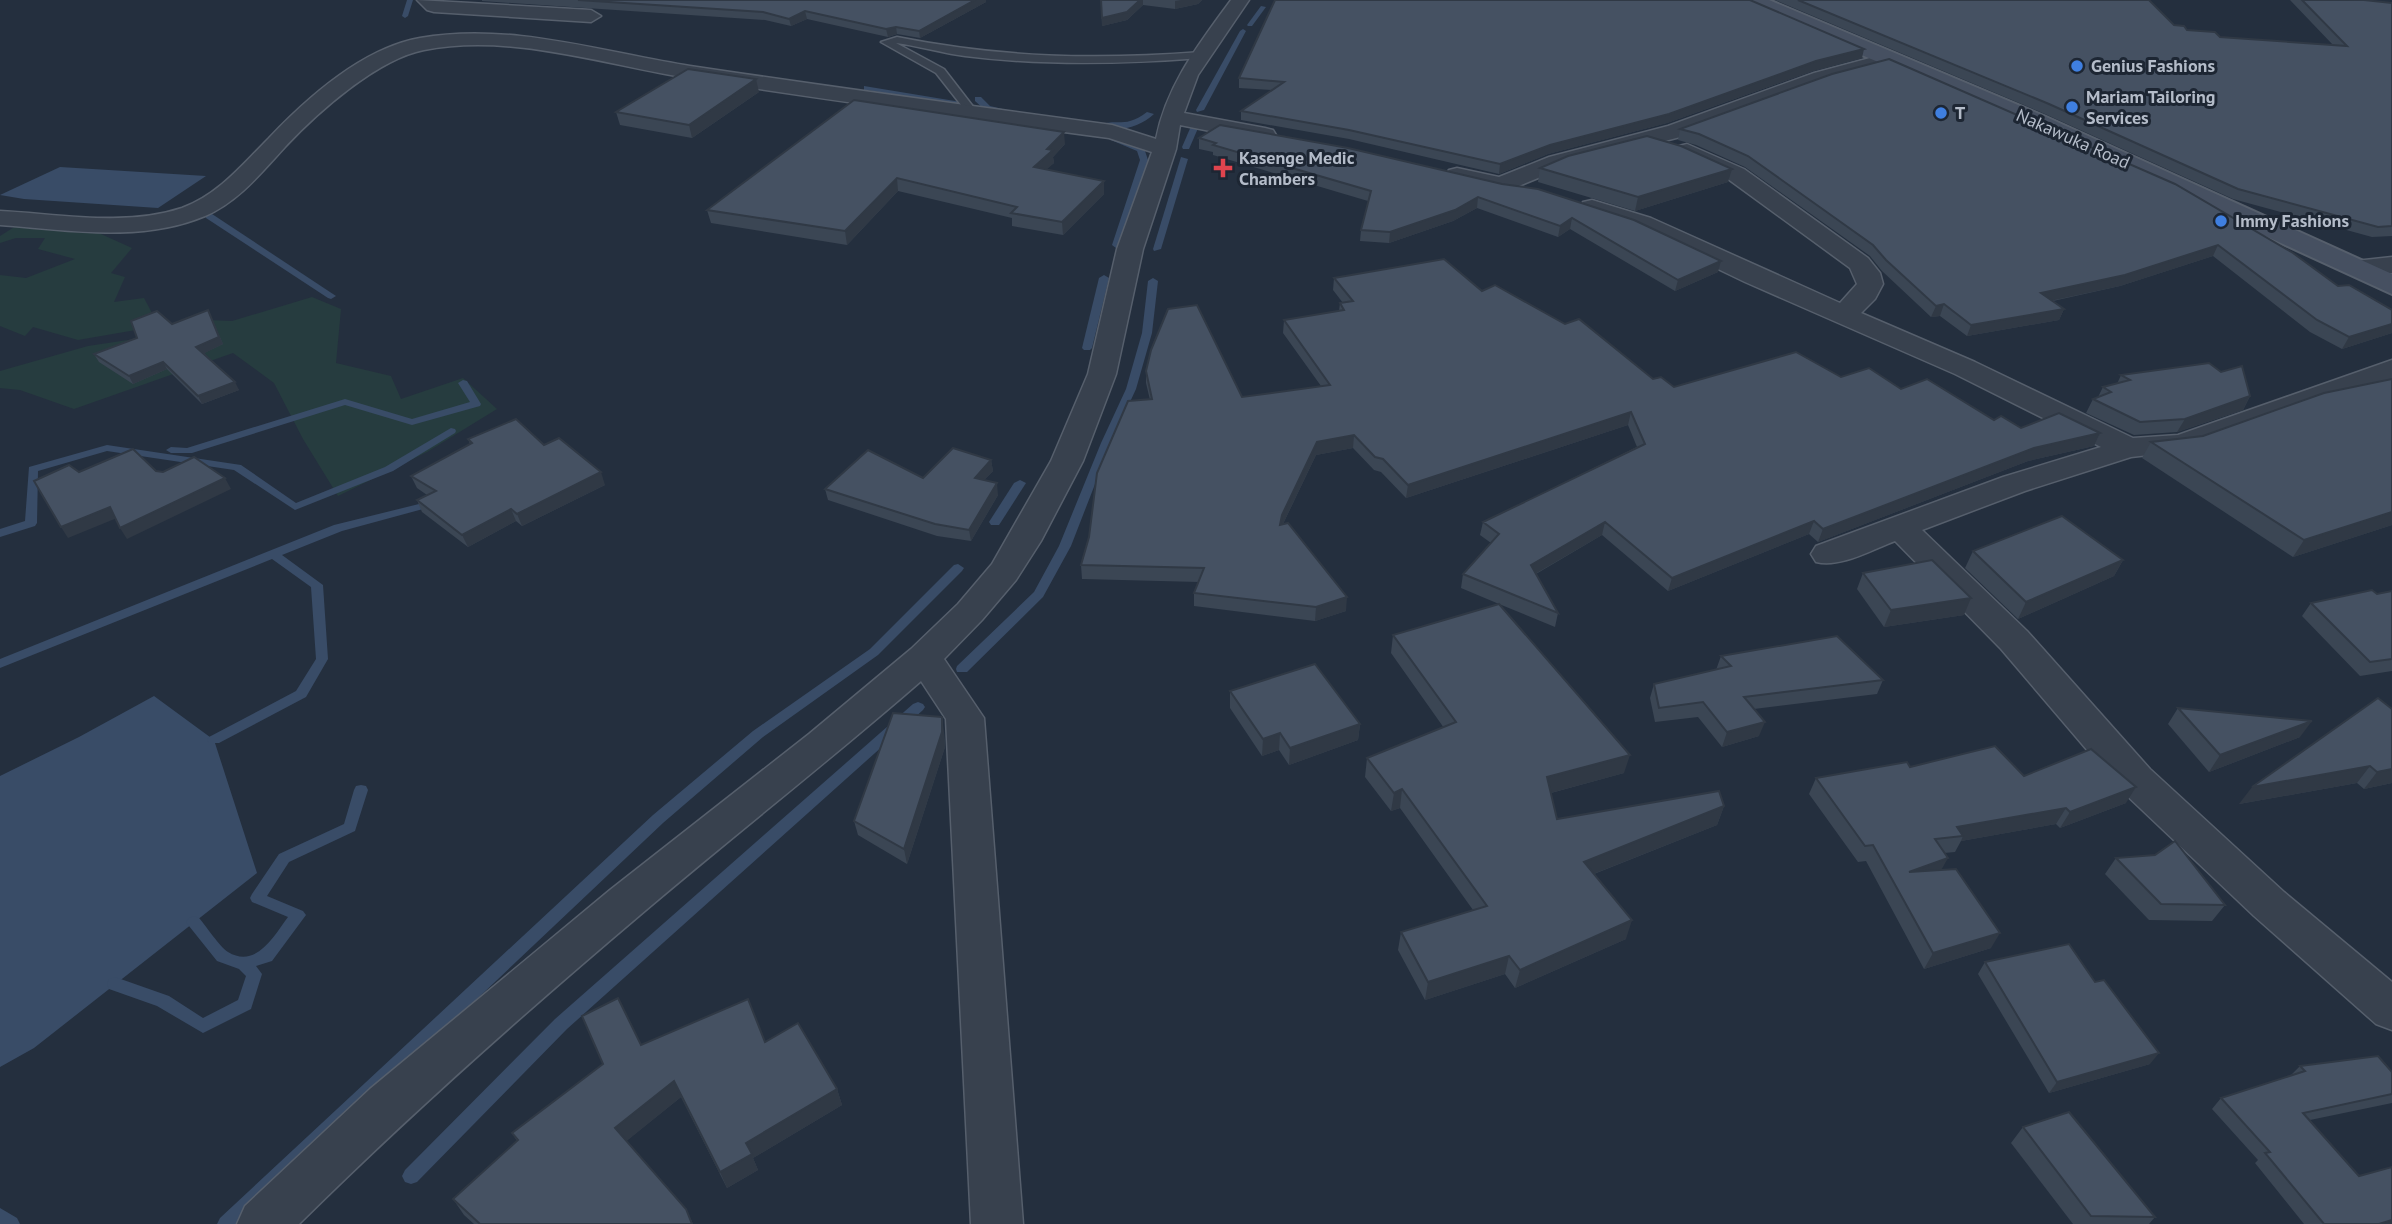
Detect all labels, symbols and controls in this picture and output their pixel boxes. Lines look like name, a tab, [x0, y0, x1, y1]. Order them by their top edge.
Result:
place label: Genius Fashions	[2091, 54, 2215, 77]
marker: Genius Fashions	[2069, 58, 2085, 74]
place label: Mariam Tailoring Services	[2086, 85, 2216, 129]
marker: Mariam Tailoring Services	[2064, 99, 2080, 115]
place label: T	[1955, 101, 1966, 124]
street label: Nakawuka Road	[2013, 103, 2134, 174]
marker: T	[1933, 105, 1949, 121]
place label: Kasenge Medic Chambers	[1239, 146, 1355, 190]
marker: Kasenge Medic Chambers	[1213, 158, 1233, 178]
place label: Immy Fashions	[2235, 209, 2349, 232]
marker: Immy Fashions	[2213, 213, 2229, 229]

